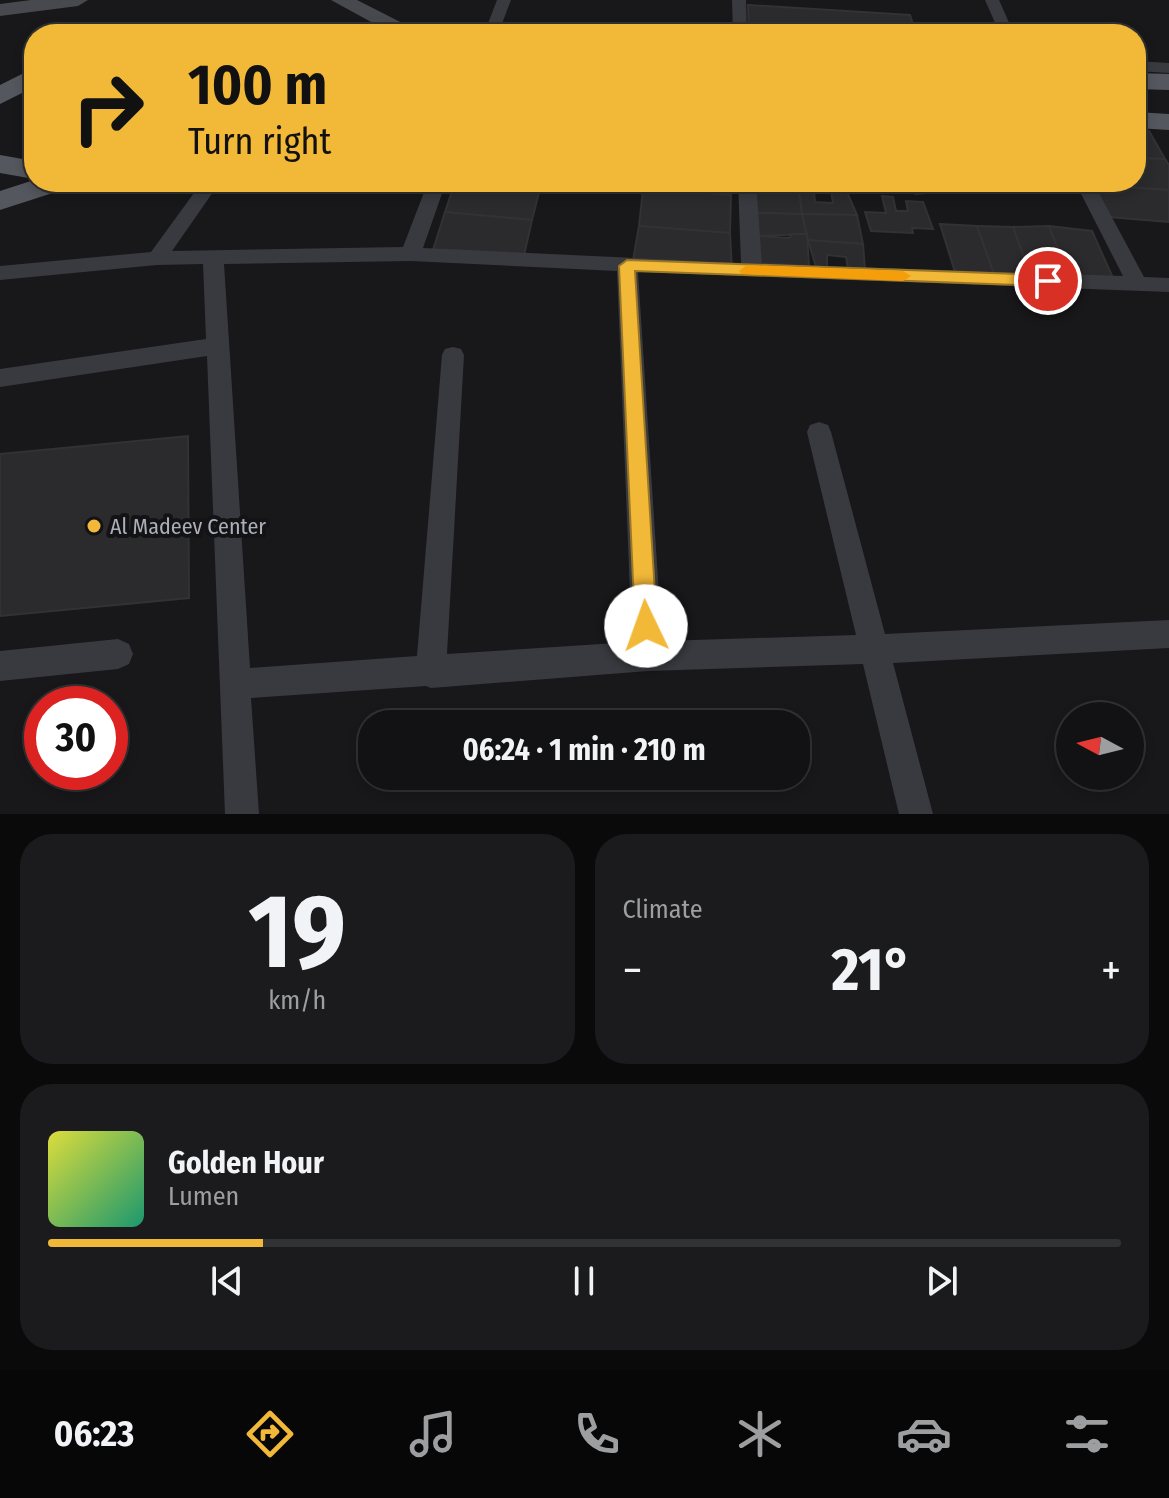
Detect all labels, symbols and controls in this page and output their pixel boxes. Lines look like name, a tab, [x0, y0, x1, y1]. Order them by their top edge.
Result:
text: 100 m	[188, 52, 327, 119]
icon: right	[56, 56, 160, 160]
text: Turn right	[188, 120, 331, 164]
pin	[1014, 247, 1082, 315]
icon: arrive	[1026, 259, 1070, 303]
place label: Al Madeev Center	[110, 513, 266, 540]
marker: Al Madeev Center	[85, 517, 103, 535]
position arrow	[604, 584, 688, 668]
speed limit sign: 30	[24, 686, 128, 790]
north arrow	[1056, 702, 1144, 790]
map controls	[1056, 702, 1144, 790]
text: 06:24 · 1 min · 210 m	[462, 732, 706, 768]
text: 19	[248, 870, 346, 995]
text: Climate	[623, 894, 703, 925]
text: 21°	[832, 934, 912, 1006]
text: −	[623, 944, 642, 997]
text: +	[1101, 944, 1121, 997]
text: km/h	[268, 985, 326, 1016]
text: Golden Hour	[168, 1145, 324, 1181]
text: Lumen	[168, 1181, 239, 1212]
icon: previous	[205, 1259, 249, 1303]
icon: pause	[562, 1259, 606, 1303]
icon: next	[920, 1259, 964, 1303]
icon: directions	[242, 1406, 298, 1462]
icon: music	[405, 1406, 461, 1462]
icon: phone	[569, 1406, 625, 1462]
icon: climate	[732, 1406, 788, 1462]
icon: car	[896, 1406, 952, 1462]
icon: filters	[1059, 1406, 1115, 1462]
text: 06:23	[54, 1412, 134, 1456]

